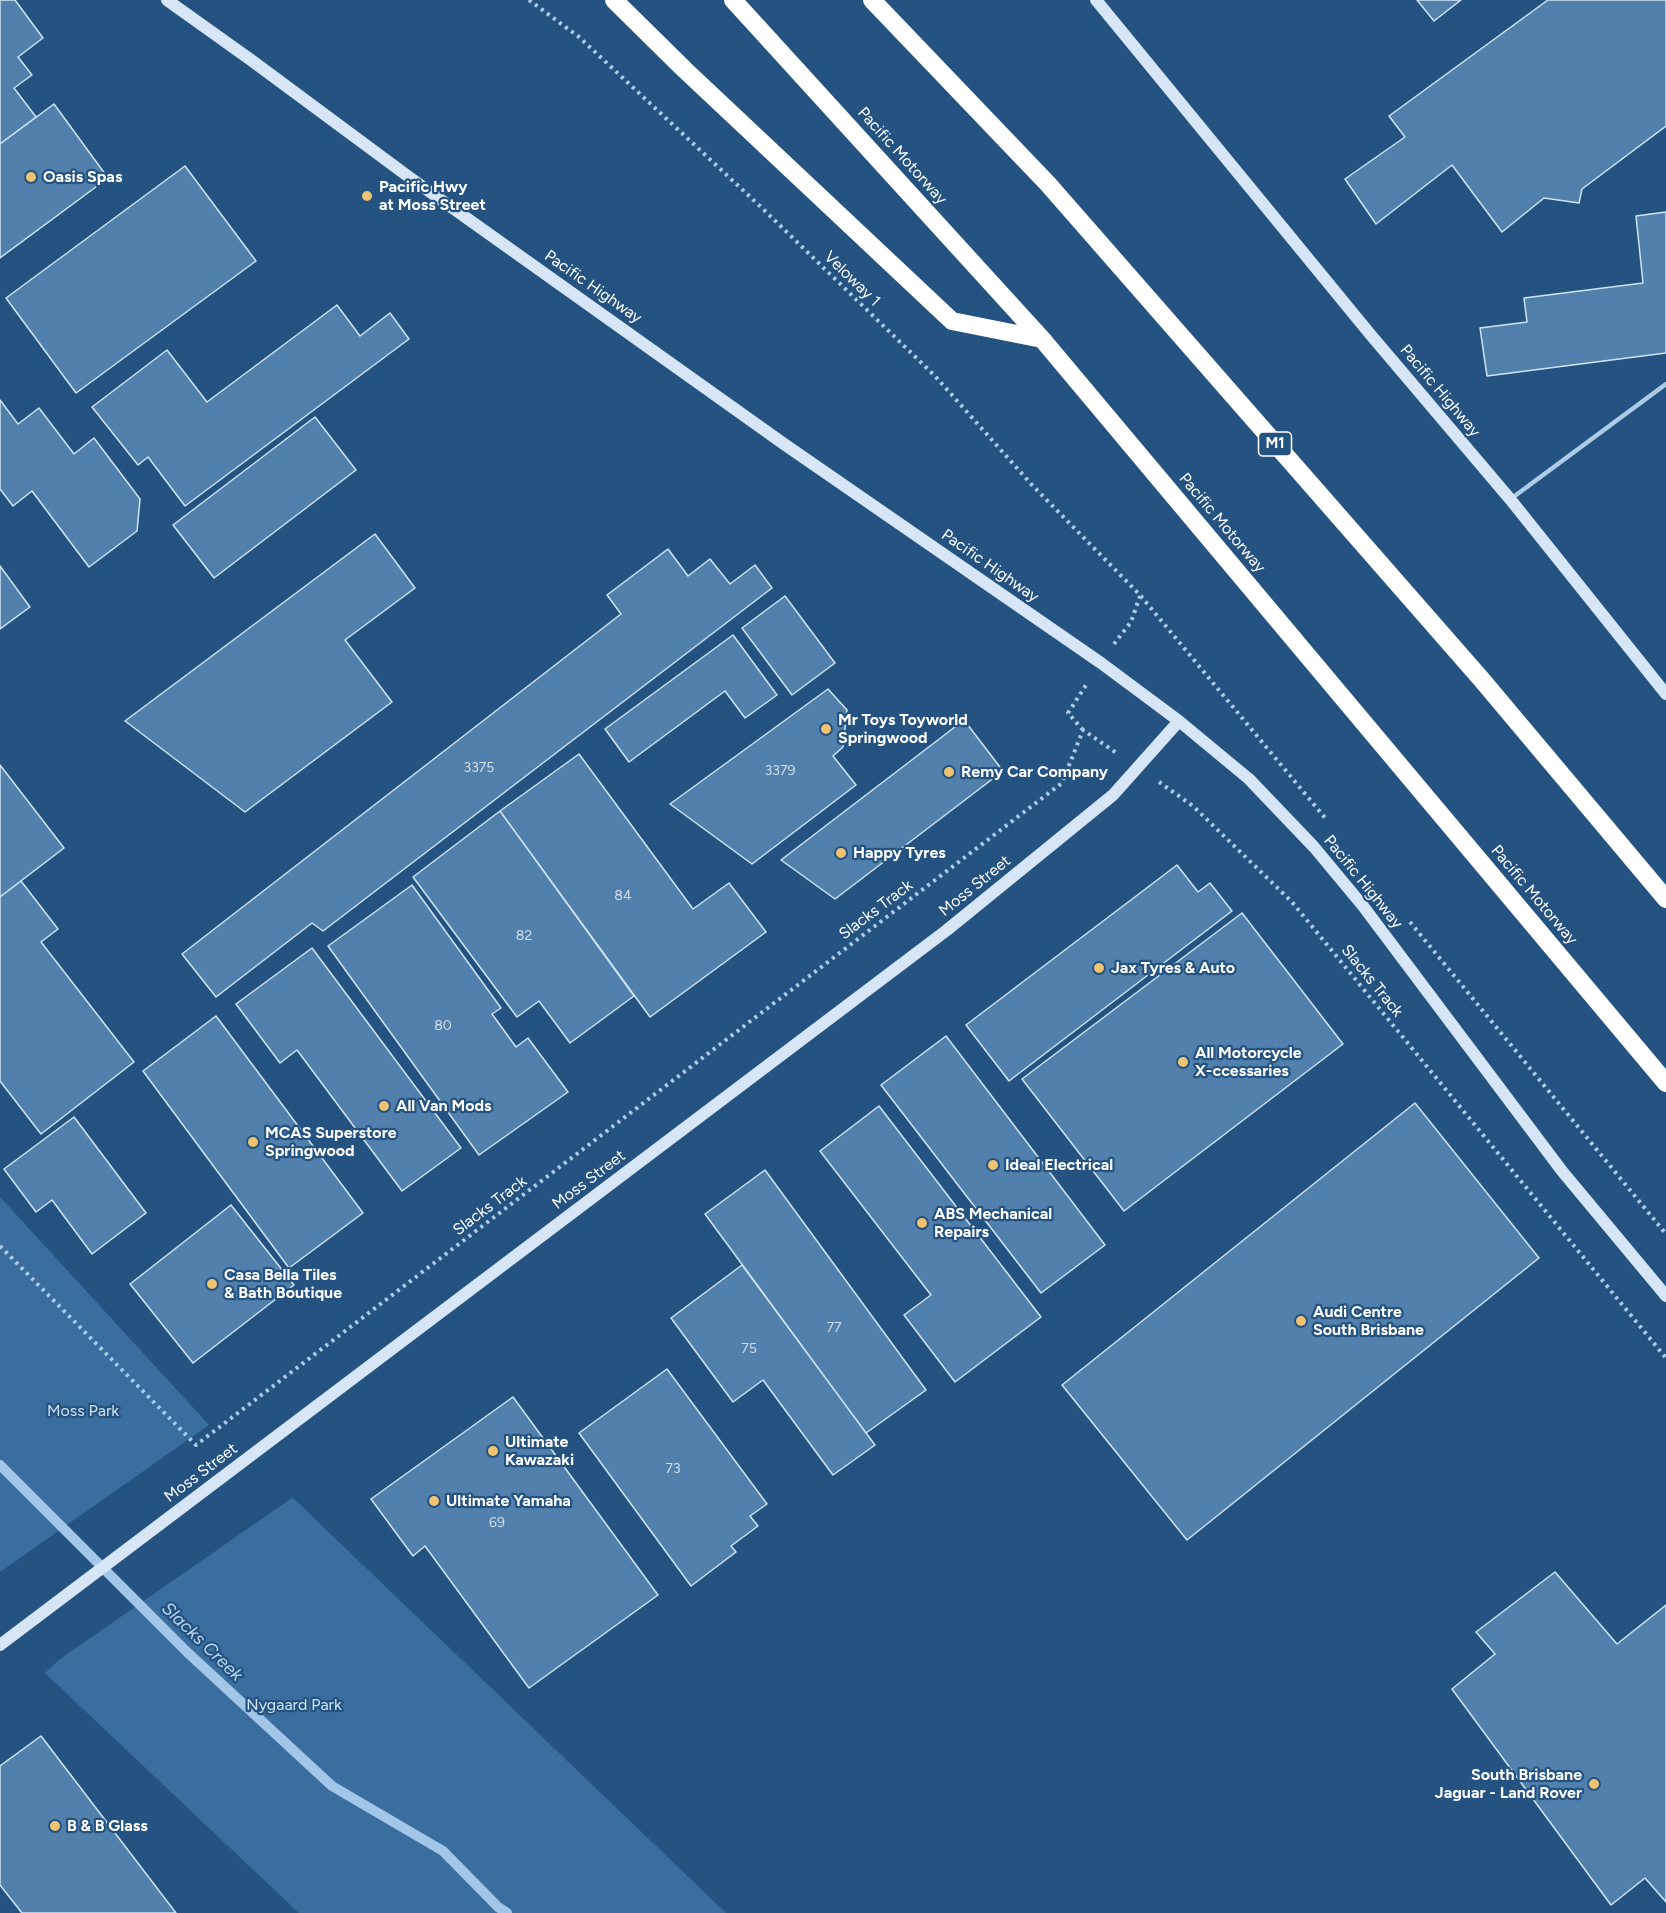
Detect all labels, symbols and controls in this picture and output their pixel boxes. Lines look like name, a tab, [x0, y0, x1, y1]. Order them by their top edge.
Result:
street label: Pacific Motorway	[853, 103, 951, 209]
place label: Oasis Spas	[43, 167, 122, 187]
marker: Oasis Spas	[24, 170, 38, 184]
place label: Pacific Hwy at Moss Street	[379, 177, 486, 215]
marker: Pacific Hwy at Moss Street	[360, 189, 374, 203]
street label: Pacific Highway	[541, 246, 645, 328]
street label: Veloway 1	[820, 247, 884, 311]
street label: Pacific Highway	[1396, 341, 1484, 441]
road number: M1	[1258, 432, 1292, 456]
street label: Pacific Motorway	[1175, 469, 1269, 577]
street label: Pacific Highway	[938, 525, 1042, 607]
place label: Mr Toys Toyworld Springwood	[838, 710, 968, 748]
marker: Mr Toys Toyworld Springwood	[819, 722, 833, 736]
house number: 3375	[464, 760, 494, 776]
place label: Remy Car Company	[961, 762, 1108, 782]
house number: 3379	[765, 763, 795, 779]
marker: Remy Car Company	[942, 765, 956, 779]
street label: Pacific Highway	[1319, 831, 1407, 933]
street label: Pacific Motorway	[1487, 841, 1581, 949]
place label: Happy Tyres	[853, 843, 946, 863]
marker: Happy Tyres	[834, 846, 848, 860]
street label: Moss Street	[935, 851, 1015, 921]
street label: Slacks Track	[835, 876, 917, 944]
house number: 84	[614, 888, 632, 904]
house number: 82	[516, 928, 532, 944]
street label: Slacks Track	[1337, 941, 1407, 1021]
place label: Jax Tyres & Auto	[1111, 958, 1235, 978]
marker: Jax Tyres & Auto	[1092, 961, 1106, 975]
house number: 80	[434, 1018, 452, 1034]
place label: All Motorcycle X-ccessaries	[1195, 1043, 1302, 1081]
marker: All Motorcycle X-ccessaries	[1176, 1055, 1190, 1069]
place label: All Van Mods	[396, 1096, 491, 1116]
marker: All Van Mods	[377, 1099, 391, 1113]
place label: MCAS Superstore Springwood	[265, 1123, 397, 1161]
marker: MCAS Superstore Springwood	[246, 1135, 260, 1149]
street label: Moss Street	[549, 1146, 629, 1214]
place label: Ideal Electrical	[1005, 1155, 1113, 1175]
marker: Ideal Electrical	[986, 1158, 1000, 1172]
street label: Slacks Track	[449, 1172, 531, 1240]
place label: ABS Mechanical Repairs	[934, 1204, 1052, 1242]
marker: ABS Mechanical Repairs	[915, 1216, 929, 1230]
place label: Casa Bella Tiles & Bath Boutique	[224, 1265, 342, 1303]
marker: Casa Bella Tiles & Bath Boutique	[205, 1277, 219, 1291]
place label: Audi Centre South Brisbane	[1313, 1302, 1424, 1340]
marker: Audi Centre South Brisbane	[1294, 1314, 1308, 1328]
house number: 77	[826, 1320, 842, 1336]
house number: 75	[741, 1341, 757, 1357]
park label: Moss Park	[47, 1401, 119, 1421]
place label: Ultimate Kawazaki	[505, 1432, 574, 1470]
street label: Moss Street	[161, 1439, 241, 1507]
marker: Ultimate Kawazaki	[486, 1444, 500, 1458]
house number: 73	[665, 1461, 681, 1477]
place label: Ultimate Yamaha	[446, 1491, 571, 1511]
marker: Ultimate Yamaha	[427, 1494, 441, 1508]
house number: 69	[489, 1515, 505, 1531]
water label: Slacks Creek	[157, 1598, 247, 1686]
park label: Nygaard Park	[246, 1695, 342, 1715]
place label: South Brisbane Jaguar - Land Rover	[1435, 1765, 1582, 1803]
marker: South Brisbane Jaguar - Land Rover	[1587, 1777, 1601, 1791]
place label: B & B Glass	[67, 1816, 148, 1836]
marker: B & B Glass	[48, 1819, 62, 1833]

